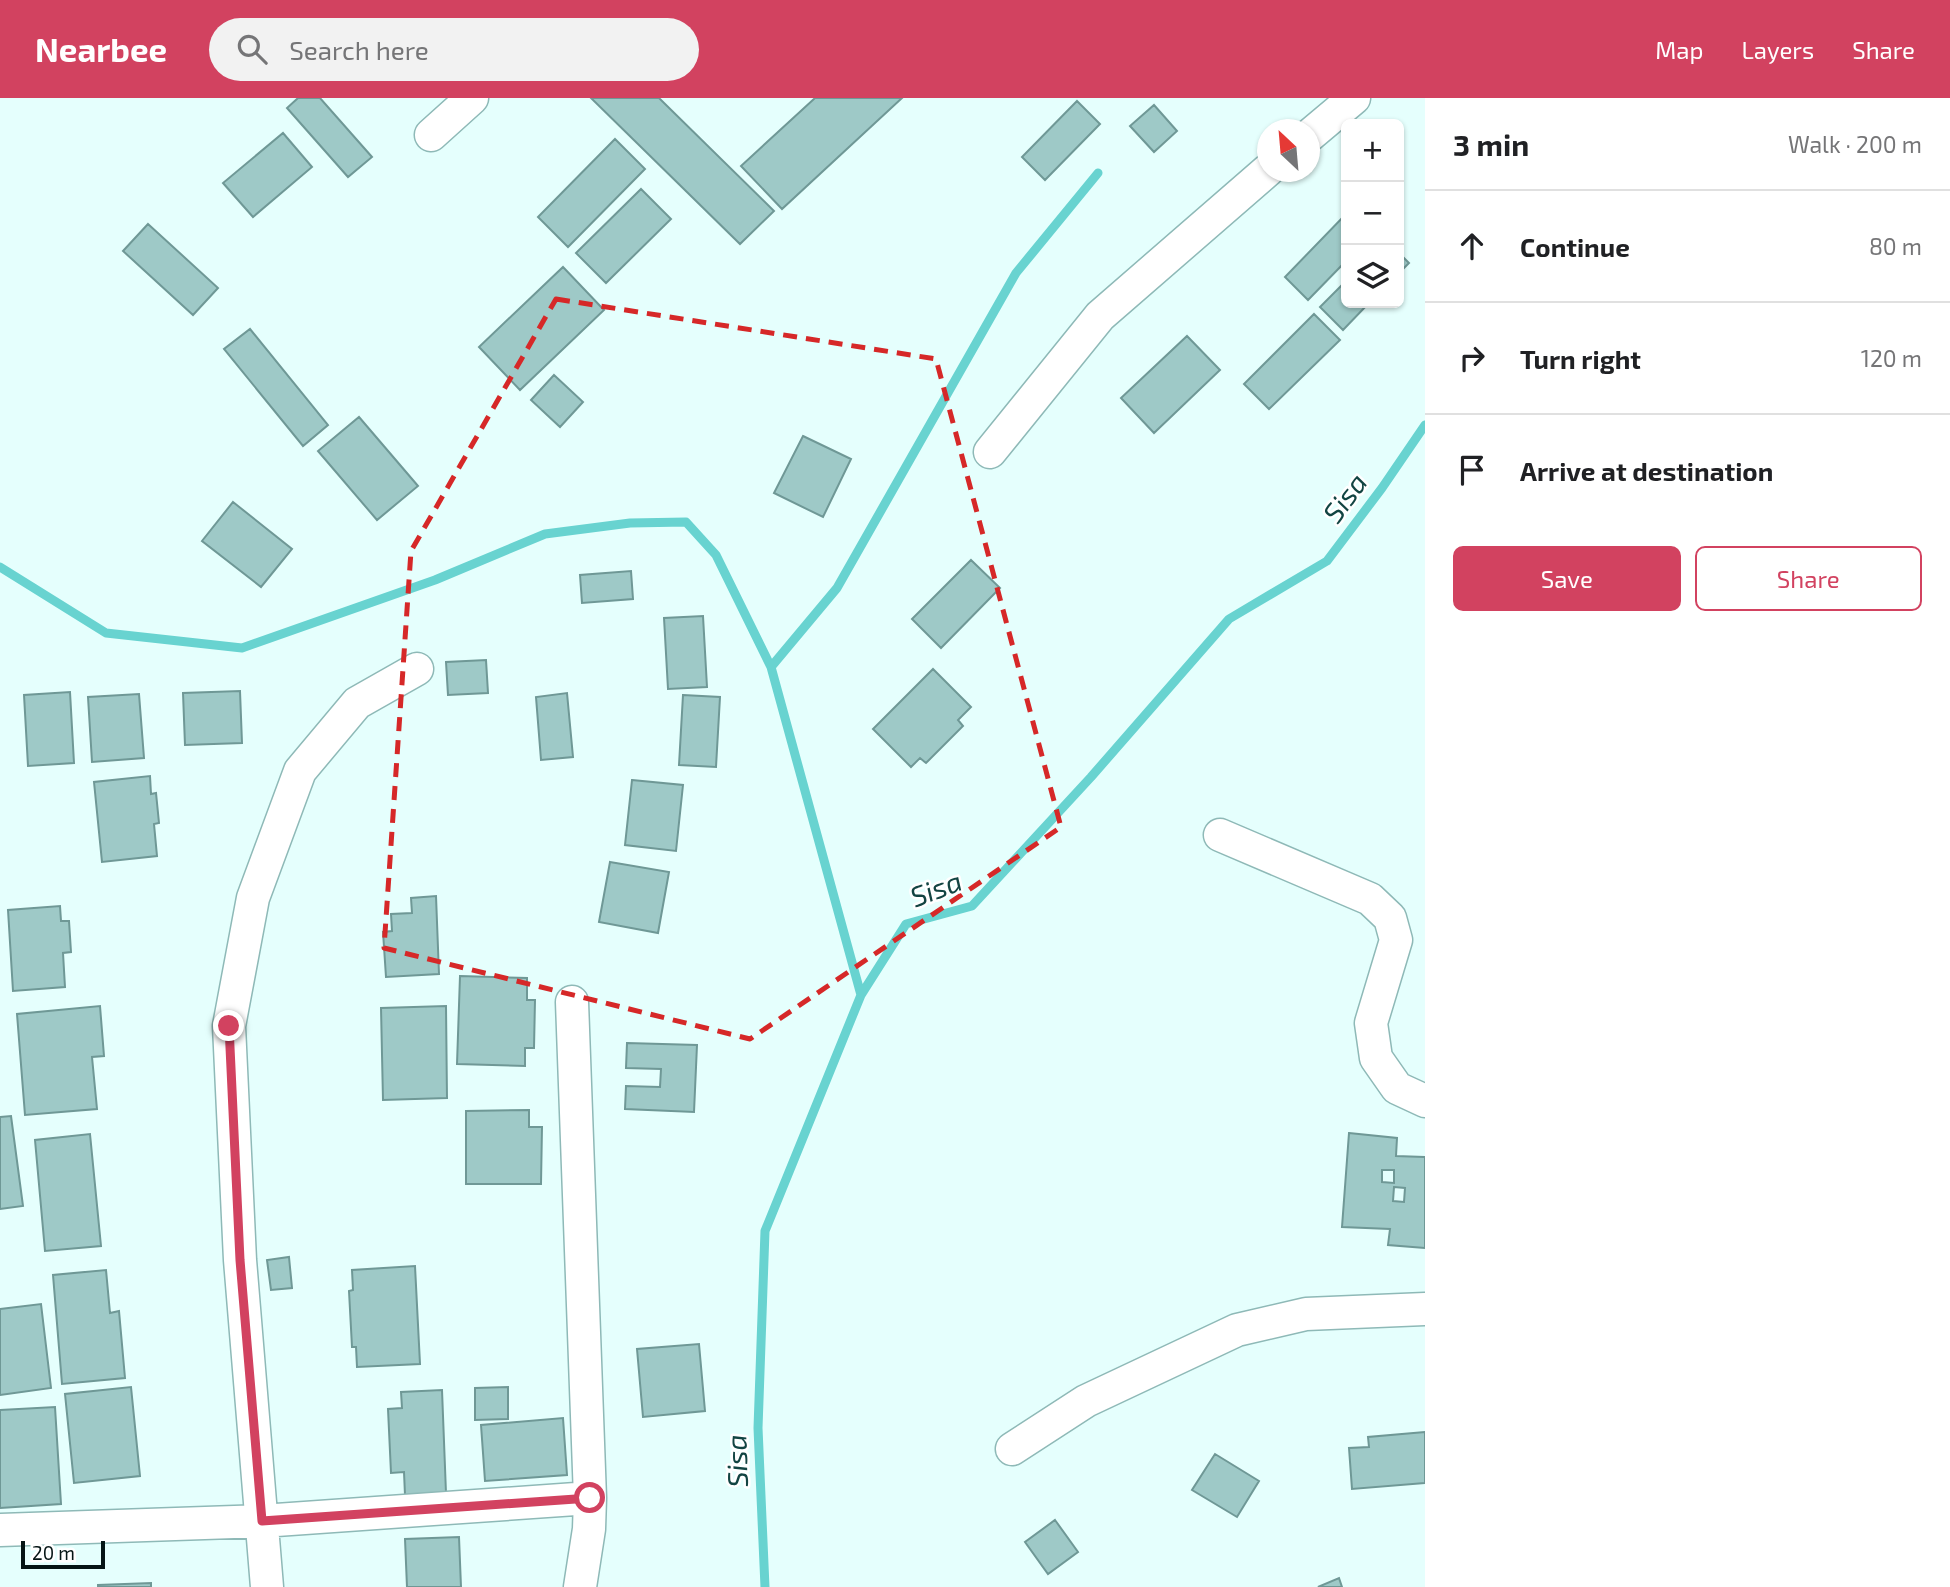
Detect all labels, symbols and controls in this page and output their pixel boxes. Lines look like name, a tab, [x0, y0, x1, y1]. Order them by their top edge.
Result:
search box	[209, 18, 699, 81]
text: Nearbee	[35, 29, 167, 69]
icon: search	[233, 30, 271, 68]
text: Search here	[289, 34, 429, 65]
text: Map	[1655, 35, 1703, 64]
text: Layers	[1741, 35, 1814, 64]
text: Share	[1852, 35, 1915, 64]
north arrow	[1257, 119, 1320, 182]
map controls	[1341, 119, 1404, 308]
button: +	[1341, 119, 1404, 182]
text: 3 min	[1453, 126, 1529, 162]
text: Walk · 200 m	[1788, 130, 1922, 158]
button: −	[1341, 182, 1404, 245]
icon: ahead	[1453, 227, 1491, 265]
text: Continue	[1520, 231, 1630, 262]
text: 80 m	[1869, 232, 1922, 260]
button: layers	[1341, 245, 1404, 308]
icon: right	[1453, 339, 1491, 377]
text: Turn right	[1520, 343, 1641, 374]
text: 120 m	[1861, 344, 1922, 372]
icon: arrive	[1453, 451, 1491, 489]
text: Arrive at destination	[1520, 455, 1773, 486]
water label: Sisa	[1315, 466, 1373, 529]
button: Save	[1453, 546, 1681, 611]
button: Share	[1695, 546, 1922, 611]
water label: Sisa	[905, 863, 966, 913]
route end	[213, 1010, 244, 1041]
water label: Sisa	[718, 1434, 754, 1488]
route start	[574, 1482, 605, 1513]
scale bar	[21, 1538, 105, 1570]
text: 20 m	[32, 1541, 75, 1564]

